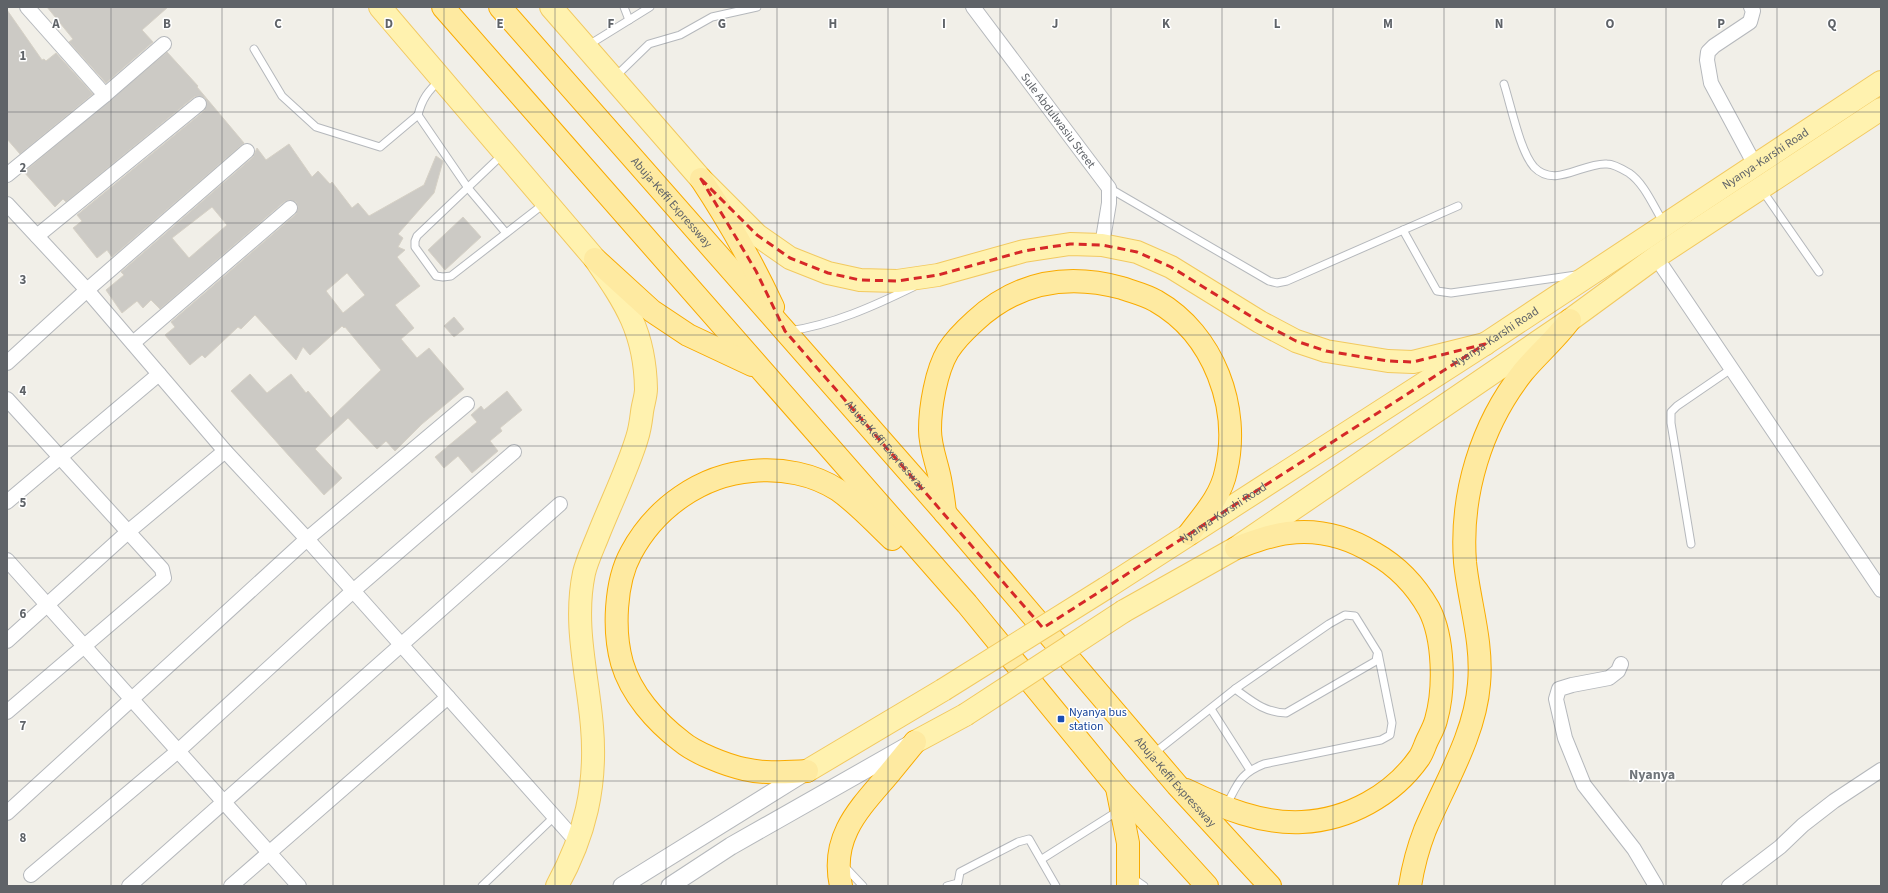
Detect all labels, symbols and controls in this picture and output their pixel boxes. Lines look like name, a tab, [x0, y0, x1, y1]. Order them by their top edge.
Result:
text: A	[51, 15, 60, 33]
text: B	[163, 15, 171, 33]
text: C	[274, 15, 282, 33]
text: D	[385, 15, 393, 33]
text: E	[496, 15, 504, 33]
text: F	[608, 15, 615, 33]
text: G	[718, 15, 726, 33]
text: H	[829, 15, 837, 33]
text: I	[942, 15, 946, 33]
text: J	[1052, 15, 1058, 33]
text: K	[1162, 15, 1171, 33]
text: L	[1274, 15, 1281, 33]
text: M	[1383, 15, 1393, 33]
text: N	[1495, 15, 1503, 33]
text: O	[1606, 15, 1615, 33]
text: P	[1717, 15, 1725, 33]
text: Q	[1828, 15, 1837, 33]
text: 1	[20, 47, 27, 65]
street label: Sule Abdulwasiu Street	[1016, 70, 1099, 172]
street label: Nyanya-Karshi Road	[1719, 124, 1812, 194]
street label: Abuja-Keffi Expressway	[627, 153, 716, 252]
text: 2	[20, 159, 27, 177]
text: 3	[20, 271, 27, 289]
street label: Nyanya-Karshi Road	[1449, 303, 1542, 372]
text: 4	[20, 382, 27, 400]
street label: Abuja-Keffi Expressway	[841, 397, 930, 495]
street label: Nyanya-Karshi Road	[1176, 479, 1270, 548]
text: 5	[20, 494, 27, 512]
text: 6	[20, 605, 27, 623]
place label: Nyanya bus station	[1069, 704, 1127, 735]
marker: Nyanya bus station	[1056, 714, 1066, 724]
text: 7	[20, 717, 27, 735]
street label: Abuja-Keffi Expressway	[1130, 733, 1220, 832]
district label: Nyanya	[1629, 765, 1675, 785]
text: 8	[20, 829, 27, 847]

